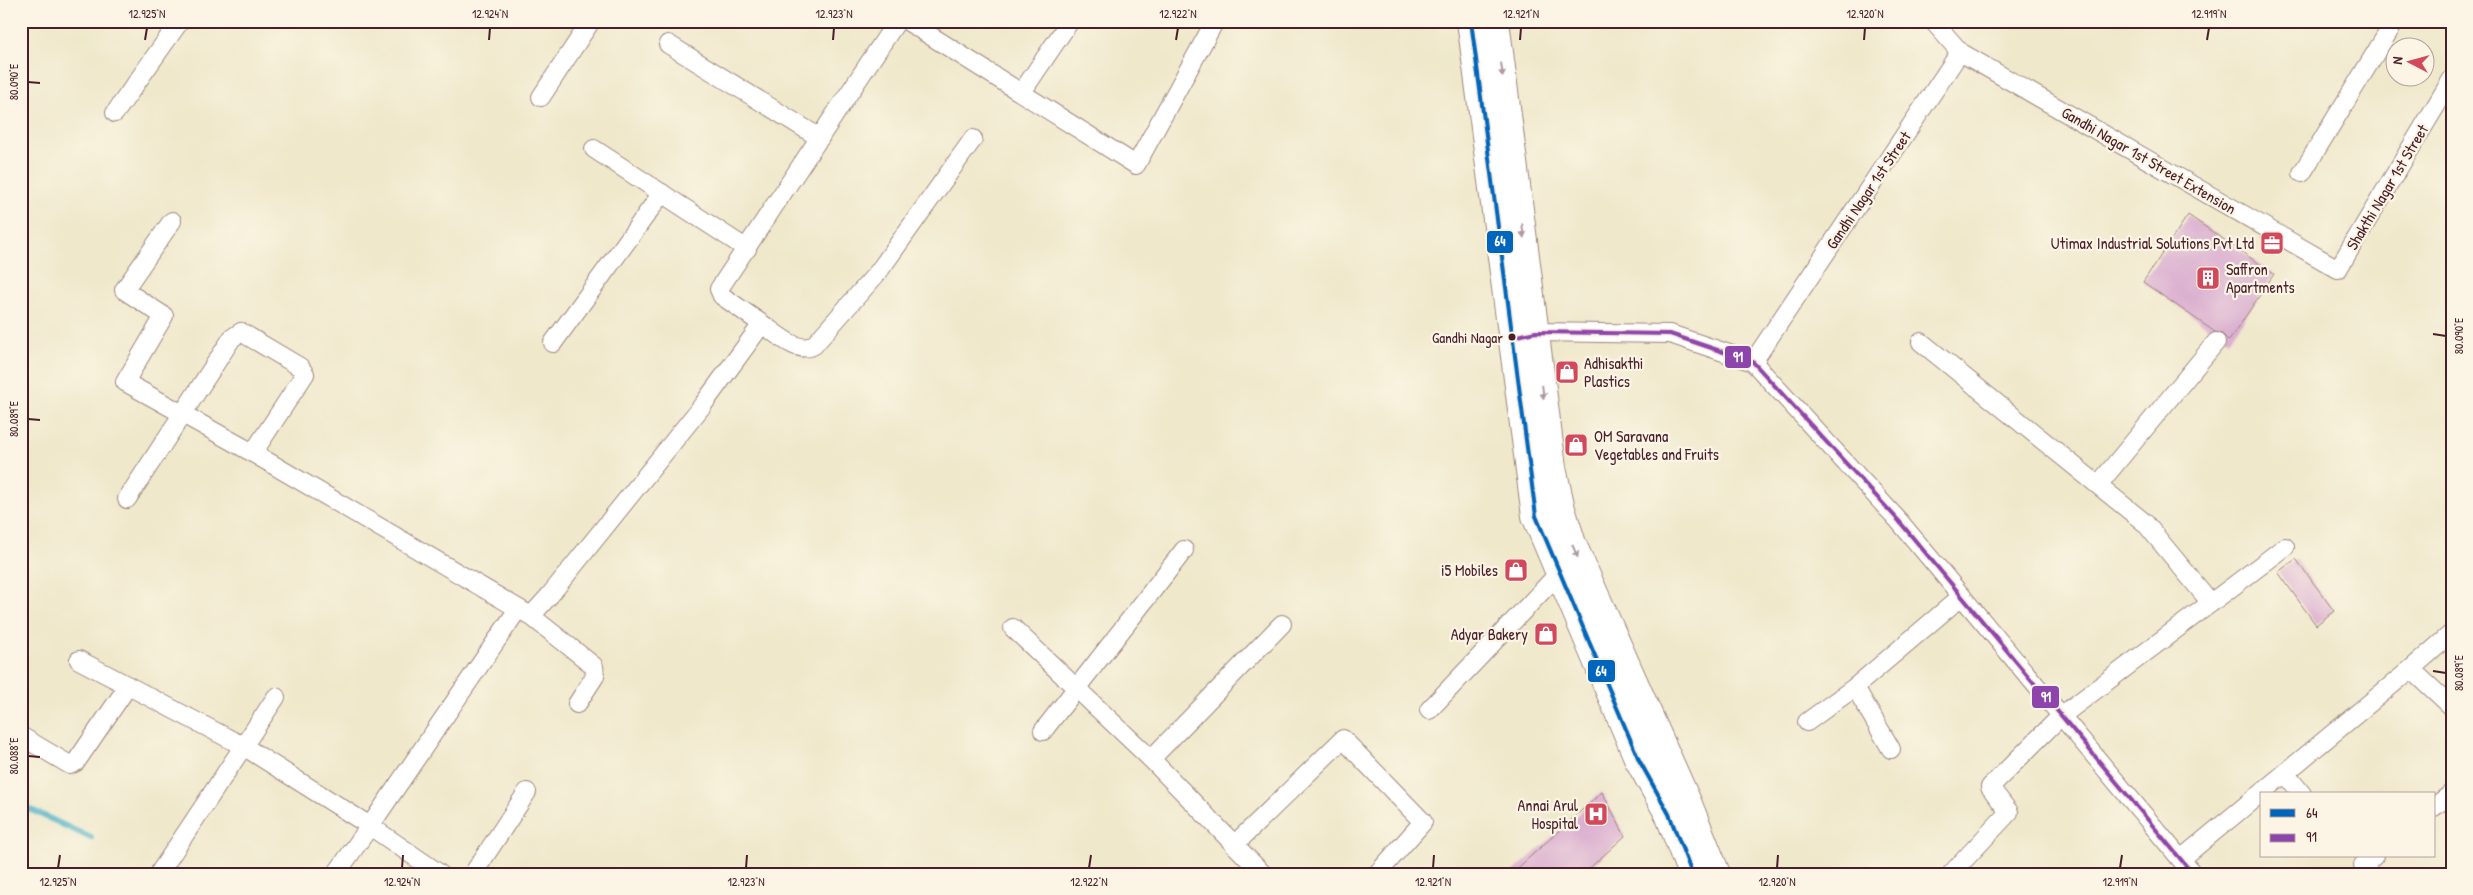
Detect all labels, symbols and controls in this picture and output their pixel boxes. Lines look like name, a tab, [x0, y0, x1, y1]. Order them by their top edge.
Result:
text: 12.925°N	[129, 5, 165, 22]
text: 12.924°N	[472, 5, 508, 22]
text: 12.923°N	[815, 5, 853, 22]
text: 12.922°N	[1159, 5, 1197, 22]
text: 12.921°N	[1503, 5, 1539, 22]
text: 12.920°N	[1846, 5, 1884, 22]
text: 12.919°N	[2192, 5, 2226, 22]
north arrow	[2386, 38, 2436, 88]
text: N	[2387, 55, 2406, 65]
one-way arrow	[1498, 62, 1506, 78]
text: 80.090°E	[5, 63, 22, 100]
street label: Gandhi Nagar 1st Street Extension	[2058, 101, 2240, 219]
street label: Shakthi Nagar 1st Street	[2341, 120, 2433, 254]
street label: Gandhi Nagar 1st Street	[1820, 126, 1916, 253]
one-way arrow	[1519, 223, 1527, 239]
line badge: 64	[1486, 230, 1514, 254]
office icon: Utimax Industrial Solutions Pvt Ltd	[2259, 230, 2285, 256]
text: 64	[1495, 231, 1506, 250]
place label: Utimax Industrial Solutions Pvt Ltd	[2051, 232, 2254, 254]
place label: Saffron Apartments	[2226, 258, 2295, 298]
building icon: Saffron Apartments	[2195, 265, 2221, 291]
text: 80.090°E	[2450, 317, 2467, 354]
place label: Gandhi Nagar	[1432, 327, 1503, 348]
marker: Gandhi Nagar	[1507, 332, 1517, 342]
line badge: 91	[1724, 345, 1752, 369]
text: 91	[1733, 347, 1743, 366]
place label: Adhisakthi Plastics	[1584, 352, 1643, 392]
shop icon: Adhisakthi Plastics	[1554, 359, 1580, 385]
one-way arrow	[1539, 384, 1547, 400]
text: 80.089°E	[5, 400, 22, 437]
place label: OM Saravana Vegetables and Fruits	[1594, 425, 1719, 465]
shop icon: OM Saravana Vegetables and Fruits	[1563, 432, 1589, 458]
one-way arrow	[1572, 544, 1580, 558]
shop icon: i5 Mobiles	[1503, 557, 1529, 583]
place label: i5 Mobiles	[1441, 559, 1498, 581]
shop icon: Adyar Bakery	[1533, 621, 1559, 647]
place label: Adyar Bakery	[1451, 623, 1528, 645]
text: 80.089°E	[2450, 654, 2467, 691]
line badge: 64	[1587, 659, 1616, 683]
text: 64	[1596, 661, 1607, 680]
line badge: 91	[2031, 685, 2060, 709]
text: 91	[2041, 687, 2051, 706]
text: 80.088°E	[5, 737, 22, 775]
legend	[2260, 792, 2436, 858]
place label: Annai Arul Hospital	[1518, 794, 1579, 834]
hospital icon: Annai Arul Hospital	[1583, 801, 1609, 827]
text: 64	[2306, 802, 2318, 823]
text: 91	[2306, 826, 2317, 847]
text: 12.925°N	[40, 873, 76, 890]
text: 12.924°N	[384, 873, 420, 890]
text: 12.923°N	[727, 873, 765, 890]
text: 12.922°N	[1070, 873, 1108, 890]
text: 12.921°N	[1415, 873, 1451, 890]
text: 12.920°N	[1758, 873, 1796, 890]
text: 12.919°N	[2103, 873, 2137, 890]

